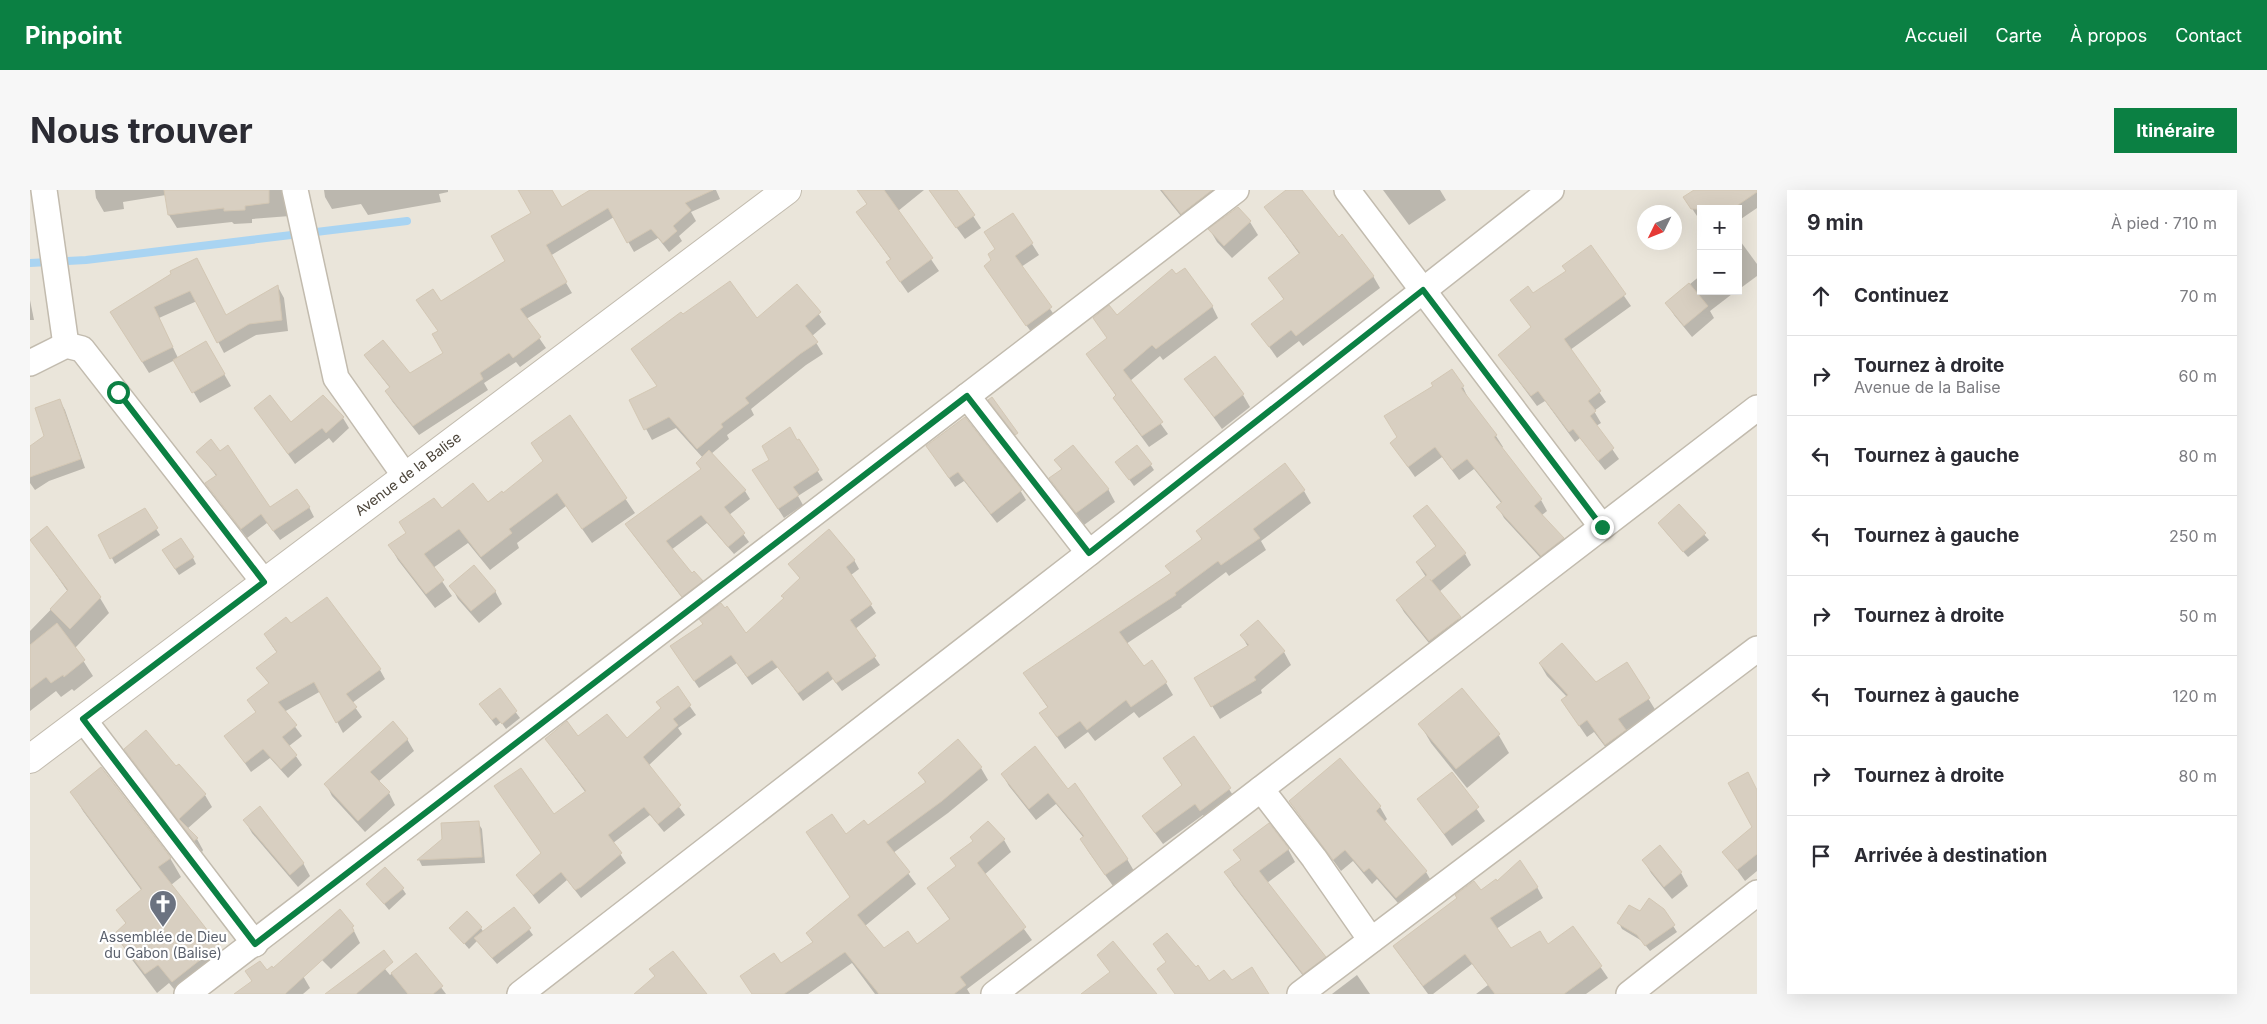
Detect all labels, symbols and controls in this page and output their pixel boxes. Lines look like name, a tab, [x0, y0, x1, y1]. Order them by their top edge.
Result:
text: Pinpoint	[25, 21, 122, 50]
text: Accueil	[1905, 25, 1968, 46]
text: Carte	[1996, 25, 2042, 46]
text: À propos	[2070, 25, 2147, 46]
text: Contact	[2175, 25, 2242, 46]
button: Itinéraire	[2114, 108, 2237, 153]
text: Nous trouver	[30, 109, 253, 151]
north arrow	[1637, 205, 1682, 250]
map controls	[1697, 205, 1742, 295]
button: +	[1697, 205, 1742, 250]
text: 9 min	[1807, 210, 1864, 235]
text: À pied · 710 m	[2111, 213, 2217, 233]
button: −	[1697, 250, 1742, 295]
icon: ahead	[1807, 282, 1835, 310]
text: Continuez	[1854, 284, 1949, 307]
text: 70 m	[2180, 286, 2217, 306]
text: Tournez à droite	[1854, 354, 2004, 377]
icon: right	[1807, 362, 1835, 390]
text: 60 m	[2178, 366, 2217, 386]
text: Avenue de la Balise	[1854, 377, 2001, 397]
route start	[107, 381, 130, 404]
street label: Avenue de la Balise	[351, 428, 464, 519]
icon: left	[1807, 442, 1835, 470]
text: Tournez à gauche	[1854, 444, 2019, 467]
text: 80 m	[2178, 446, 2217, 466]
route end	[1591, 516, 1614, 539]
icon: left	[1807, 522, 1835, 550]
text: Tournez à gauche	[1854, 524, 2019, 547]
text: 250 m	[2169, 526, 2217, 546]
icon: right	[1807, 602, 1835, 630]
text: Tournez à droite	[1854, 604, 2004, 627]
text: 50 m	[2179, 606, 2217, 626]
icon: left	[1807, 682, 1835, 710]
text: Tournez à gauche	[1854, 684, 2019, 707]
text: 120 m	[2172, 686, 2217, 706]
icon: right	[1807, 762, 1835, 790]
text: Tournez à droite	[1854, 764, 2004, 787]
text: 80 m	[2178, 766, 2217, 786]
icon: arrive	[1807, 842, 1835, 870]
text: Arrivée à destination	[1854, 844, 2047, 867]
church icon: Assemblée de Dieu du Gabon (Balise)	[148, 889, 178, 928]
place label: Assemblée de Dieu du Gabon (Balise)	[99, 928, 227, 961]

